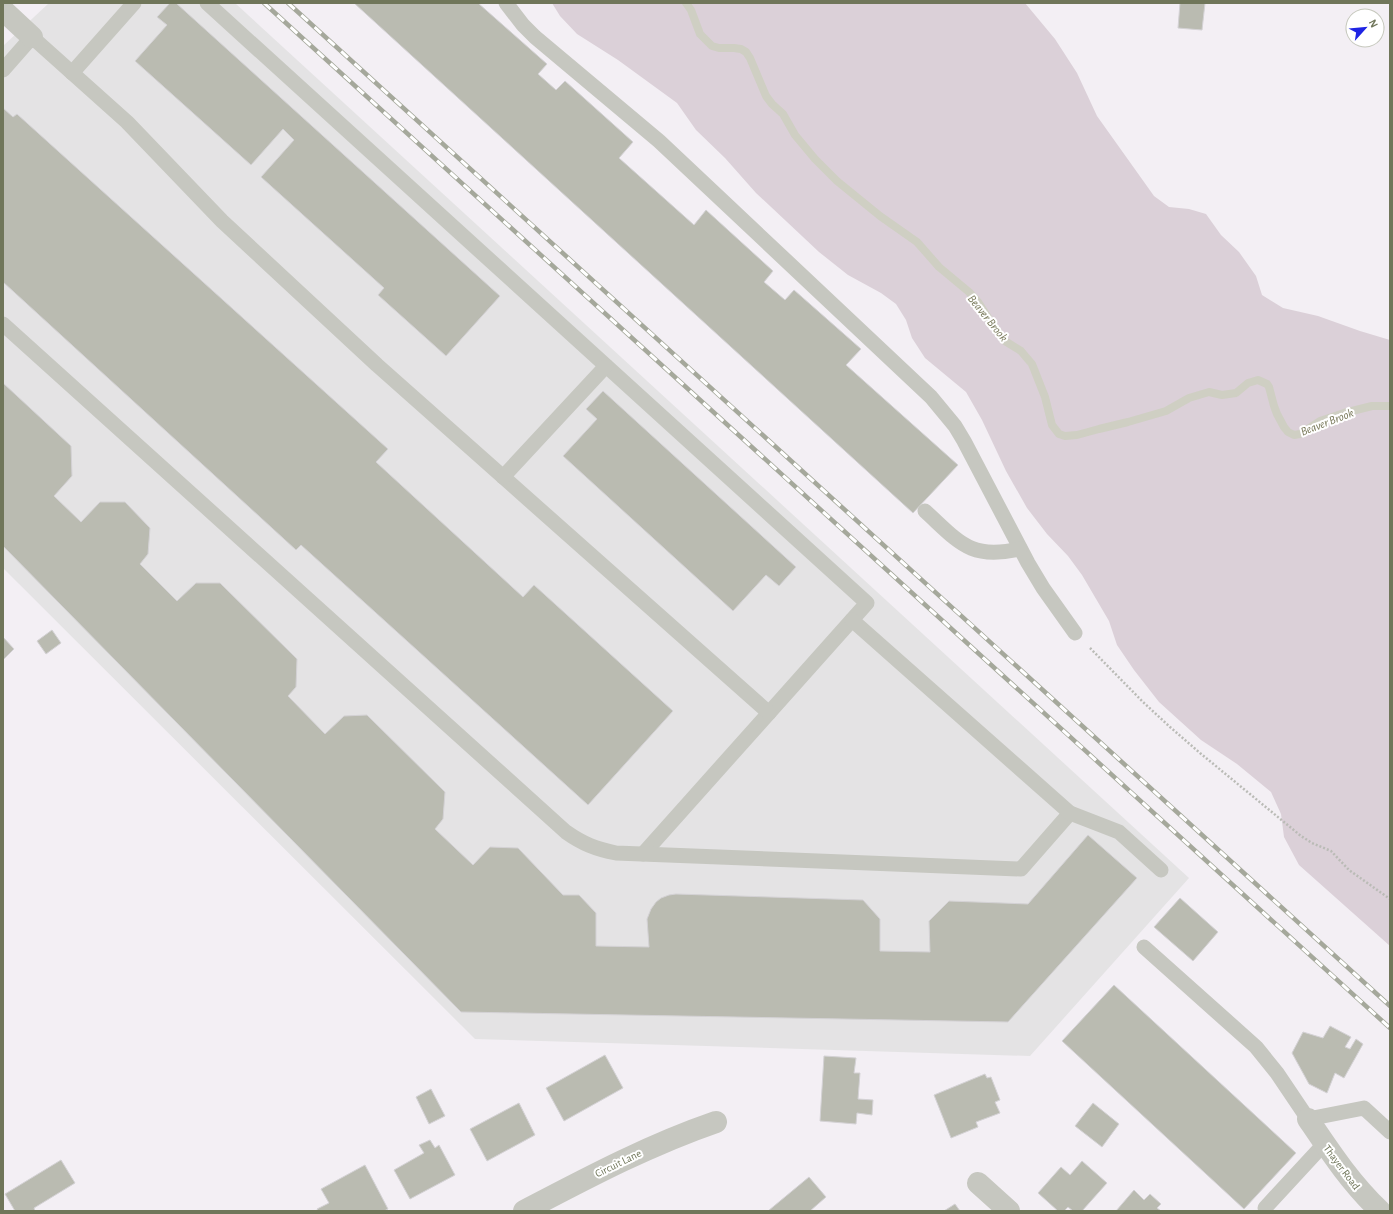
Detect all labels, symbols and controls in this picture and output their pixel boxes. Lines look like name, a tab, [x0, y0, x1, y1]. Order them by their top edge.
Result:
north arrow	[1345, 8, 1385, 48]
text: N	[1367, 18, 1380, 30]
water label: Beaver Brook	[966, 293, 1011, 344]
water label: Beaver Brook	[1299, 406, 1356, 438]
street label: Thayer Road	[1321, 1143, 1362, 1192]
street label: Circuit Lane	[593, 1148, 643, 1179]

